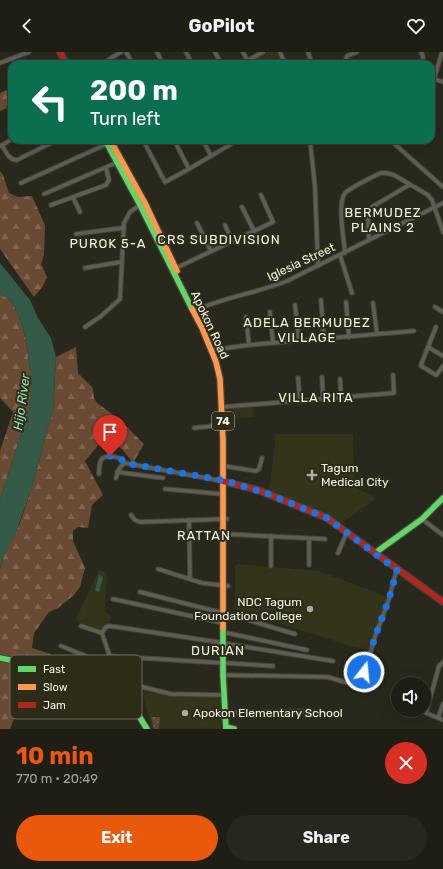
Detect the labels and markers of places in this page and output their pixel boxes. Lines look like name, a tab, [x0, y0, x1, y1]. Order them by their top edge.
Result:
pin	[93, 415, 127, 456]
place label: Tagum Medical City	[321, 461, 389, 489]
marker: Tagum Medical City	[306, 469, 318, 481]
place label: NDC Tagum Foundation College	[194, 595, 302, 623]
marker: NDC Tagum Foundation College	[305, 604, 315, 614]
place label: Apokon Elementary School	[193, 706, 343, 720]
marker: Apokon Elementary School	[180, 708, 190, 718]

